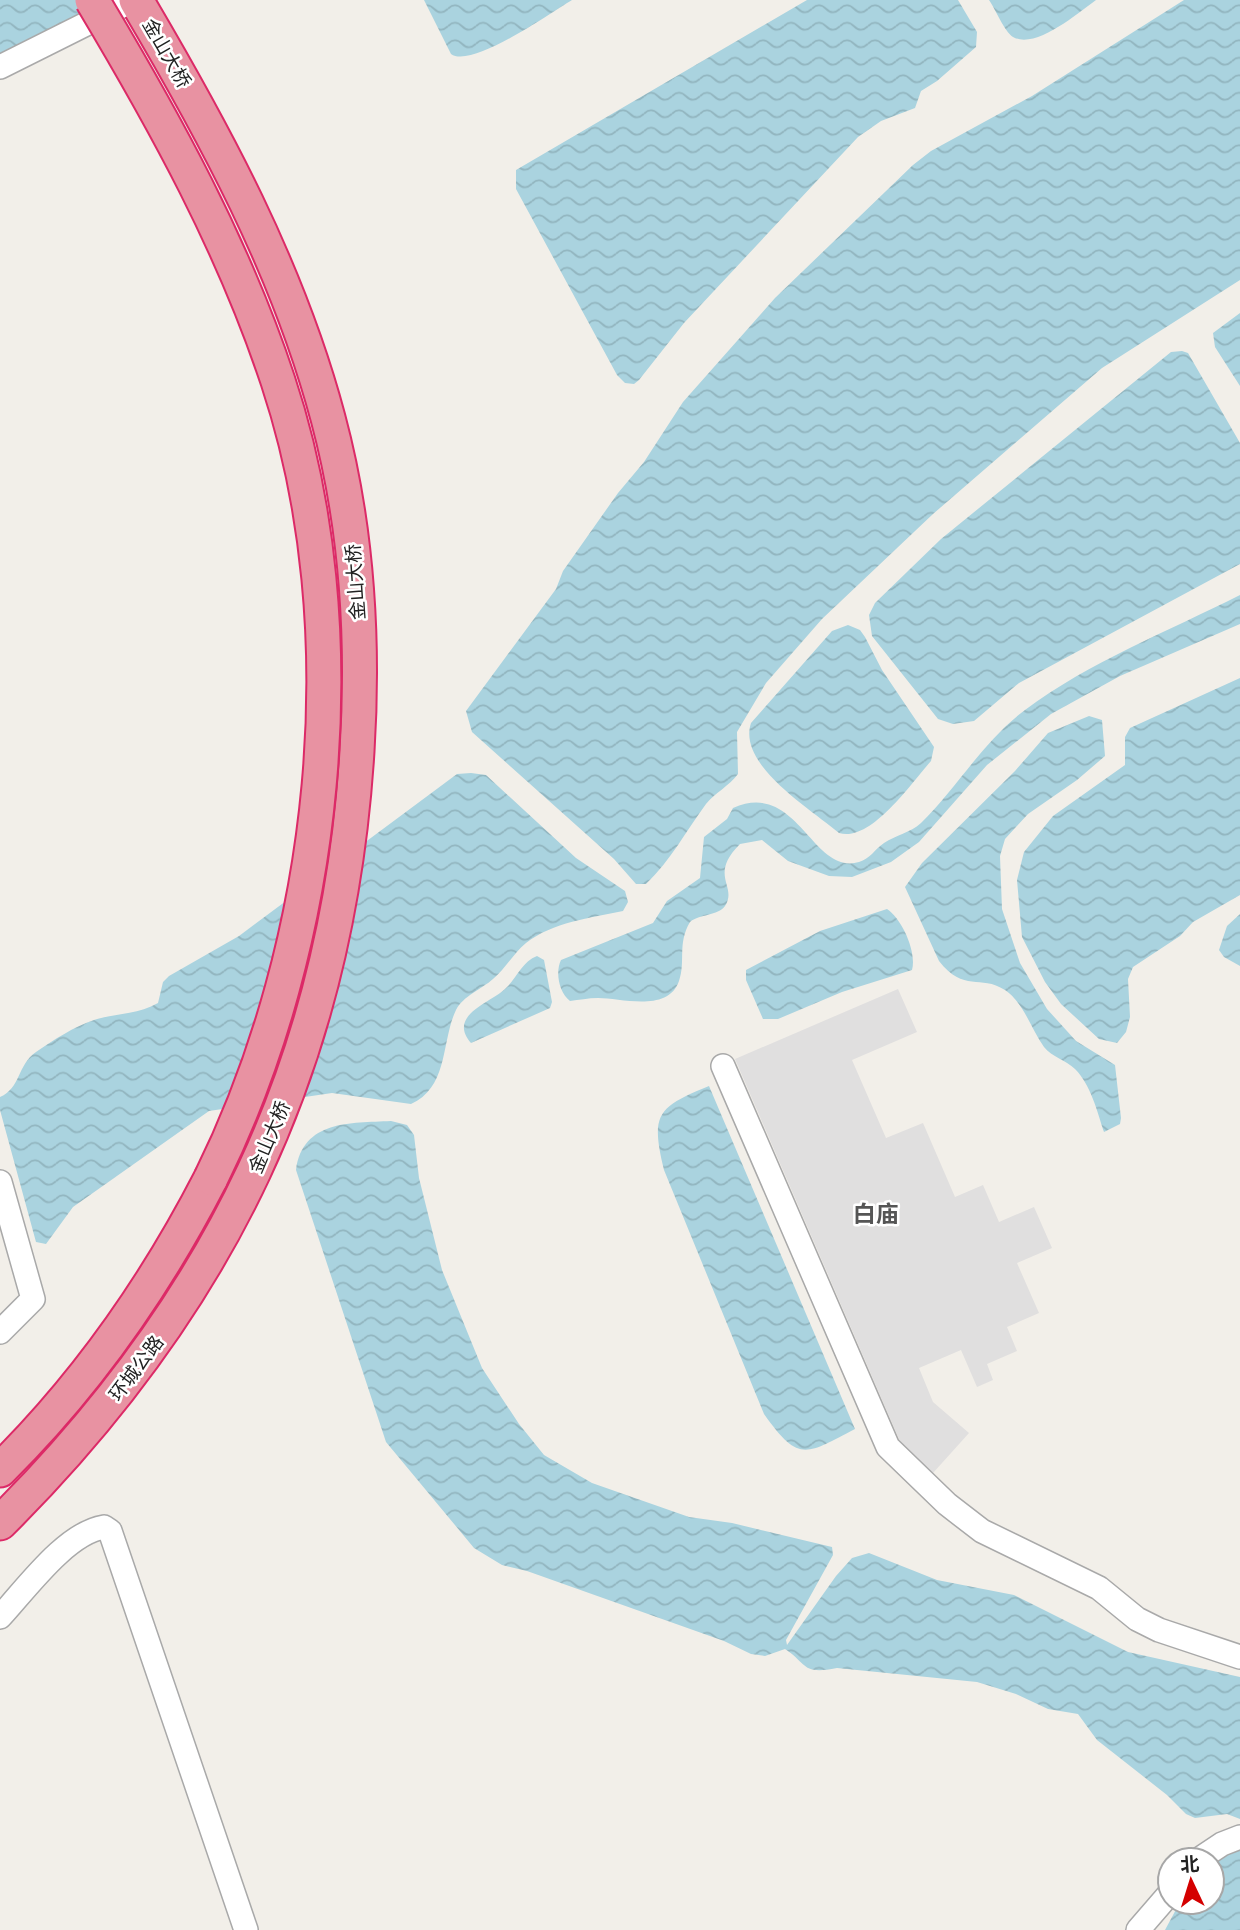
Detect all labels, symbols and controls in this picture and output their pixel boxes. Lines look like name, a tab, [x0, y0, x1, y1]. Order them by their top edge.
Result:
street label: 金山大桥	[138, 15, 195, 91]
street label: 金山大桥	[342, 543, 369, 621]
street label: 金山大桥	[245, 1098, 294, 1176]
district label: 白庙	[853, 1201, 899, 1227]
street label: 环城公路	[105, 1332, 168, 1405]
north arrow	[1156, 1846, 1226, 1916]
text: 北	[1180, 1853, 1200, 1876]

